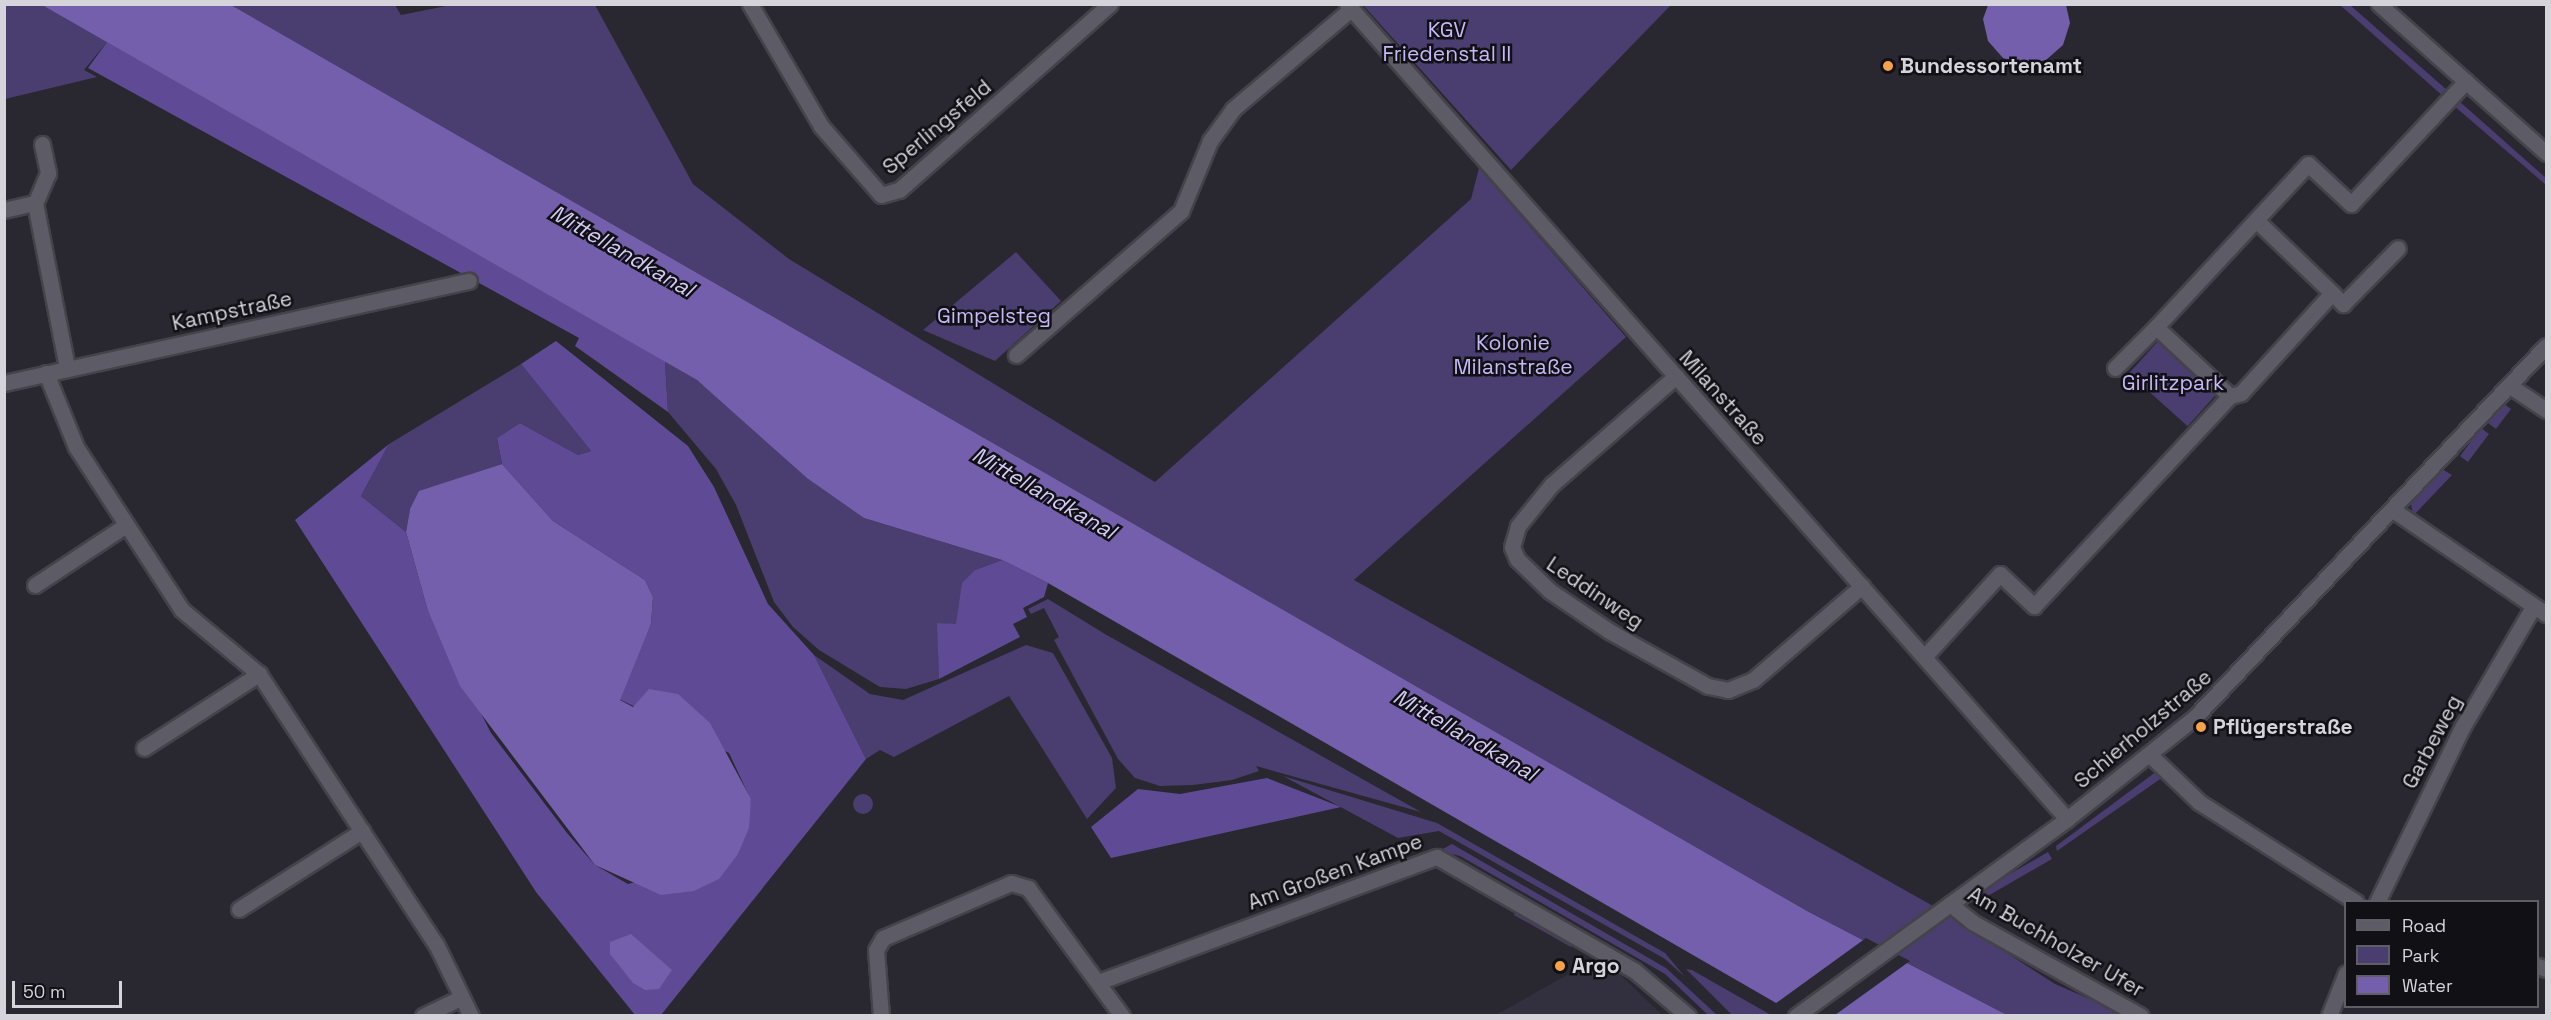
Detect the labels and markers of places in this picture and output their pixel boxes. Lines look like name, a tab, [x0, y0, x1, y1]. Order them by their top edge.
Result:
place label: Bundessortenamt	[1900, 53, 2082, 79]
marker: Bundessortenamt	[1881, 59, 1895, 73]
place label: Pflügerstraße	[2213, 714, 2353, 740]
marker: Pflügerstraße	[2194, 720, 2208, 734]
place label: Argo	[1572, 953, 1620, 979]
marker: Argo	[1553, 959, 1567, 973]

